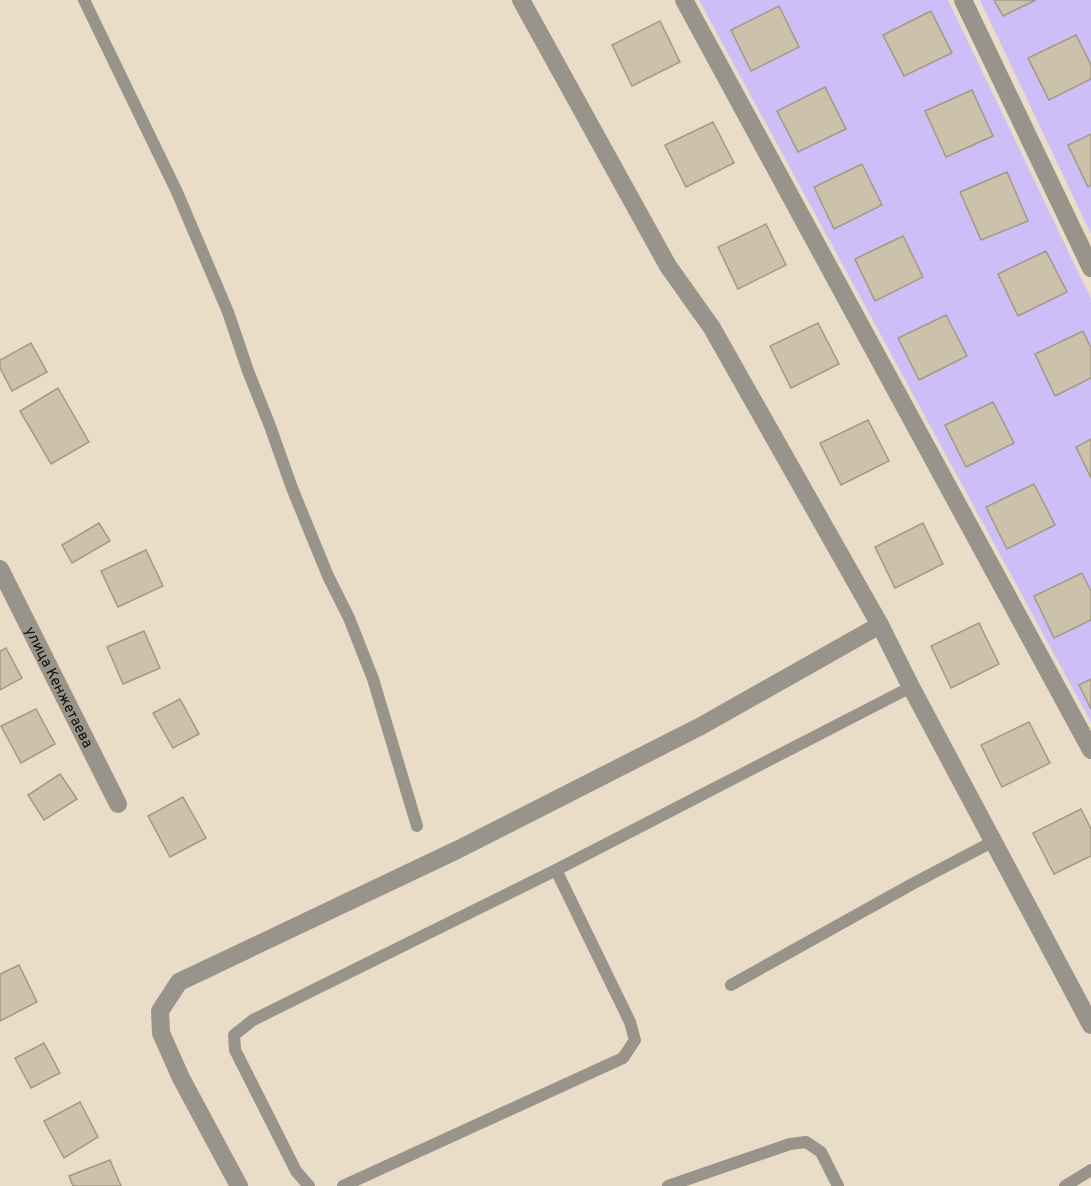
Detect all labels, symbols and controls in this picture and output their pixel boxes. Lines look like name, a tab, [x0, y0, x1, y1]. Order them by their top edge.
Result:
street label: улица Кенжетаева	[19, 624, 96, 752]

